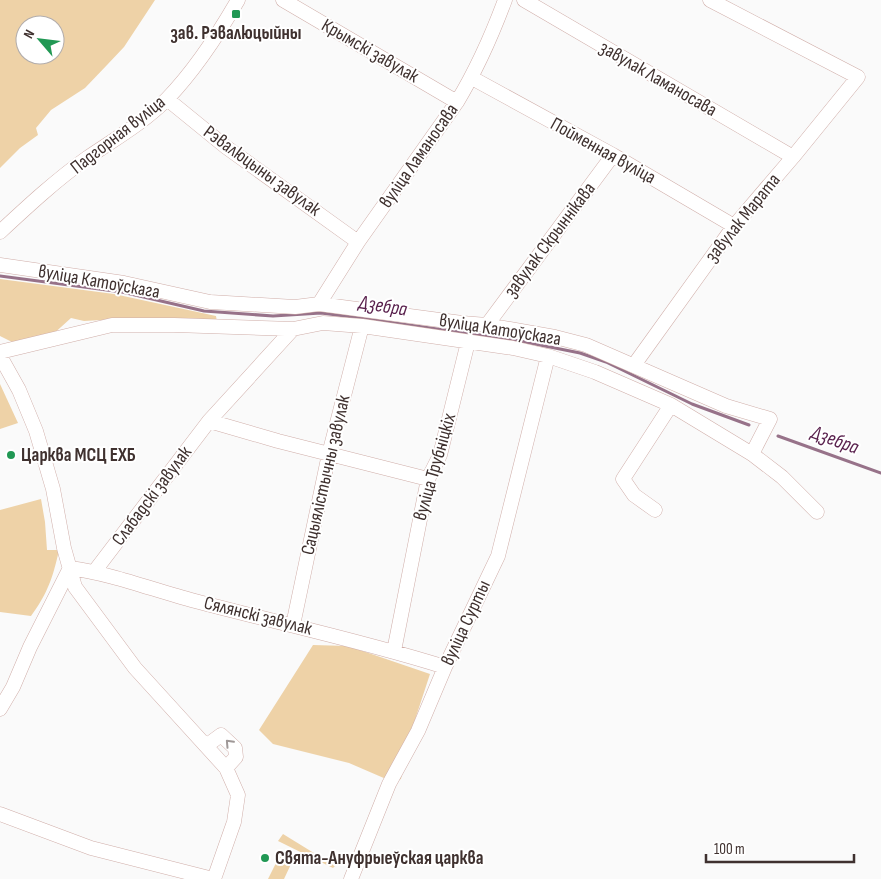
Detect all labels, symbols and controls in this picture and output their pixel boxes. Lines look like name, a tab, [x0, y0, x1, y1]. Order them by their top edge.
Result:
marker: зав. Рэвалюцыйны	[230, 8, 242, 20]
street label: Крымскі завулак	[317, 14, 423, 88]
north arrow	[15, 15, 65, 65]
place label: зав. Рэвалюцыйны	[171, 22, 301, 45]
text: N	[20, 27, 38, 41]
street label: завулак Ламаносава	[595, 36, 721, 122]
street label: Падгорная вуліца	[66, 91, 170, 179]
street label: вуліца Ламаносава	[375, 100, 463, 212]
street label: Пойменная вуліца	[546, 113, 660, 189]
street label: Рэвалюцыны завулак	[199, 121, 326, 222]
street label: завулак Марата	[700, 169, 786, 267]
street label: завулак Скрыннікава	[499, 178, 601, 302]
street label: вуліца Катоўскага	[36, 260, 162, 304]
water label: Дзебра	[356, 290, 409, 322]
street label: вуліца Катоўскага	[437, 309, 563, 351]
street label: Сацыялістычны завулак	[296, 392, 356, 557]
street label: вуліца Трубніцкіх	[409, 411, 461, 523]
water label: Дзебра	[807, 420, 862, 460]
street label: Слабадскі завулак	[107, 441, 197, 550]
place label: Царква МСЦ ЕХБ	[21, 444, 136, 467]
marker: Царква МСЦ ЕХБ	[5, 449, 17, 461]
street label: вуліца Сурты	[436, 577, 496, 669]
street label: Сялянскі завулак	[202, 591, 315, 641]
one-way arrow	[226, 740, 235, 749]
scale bar	[706, 832, 854, 864]
text: 100 m	[714, 840, 745, 859]
place label: Свята-Ануфрыеўская царква	[275, 847, 484, 870]
marker: Свята-Ануфрыеўская царква	[259, 852, 271, 864]

